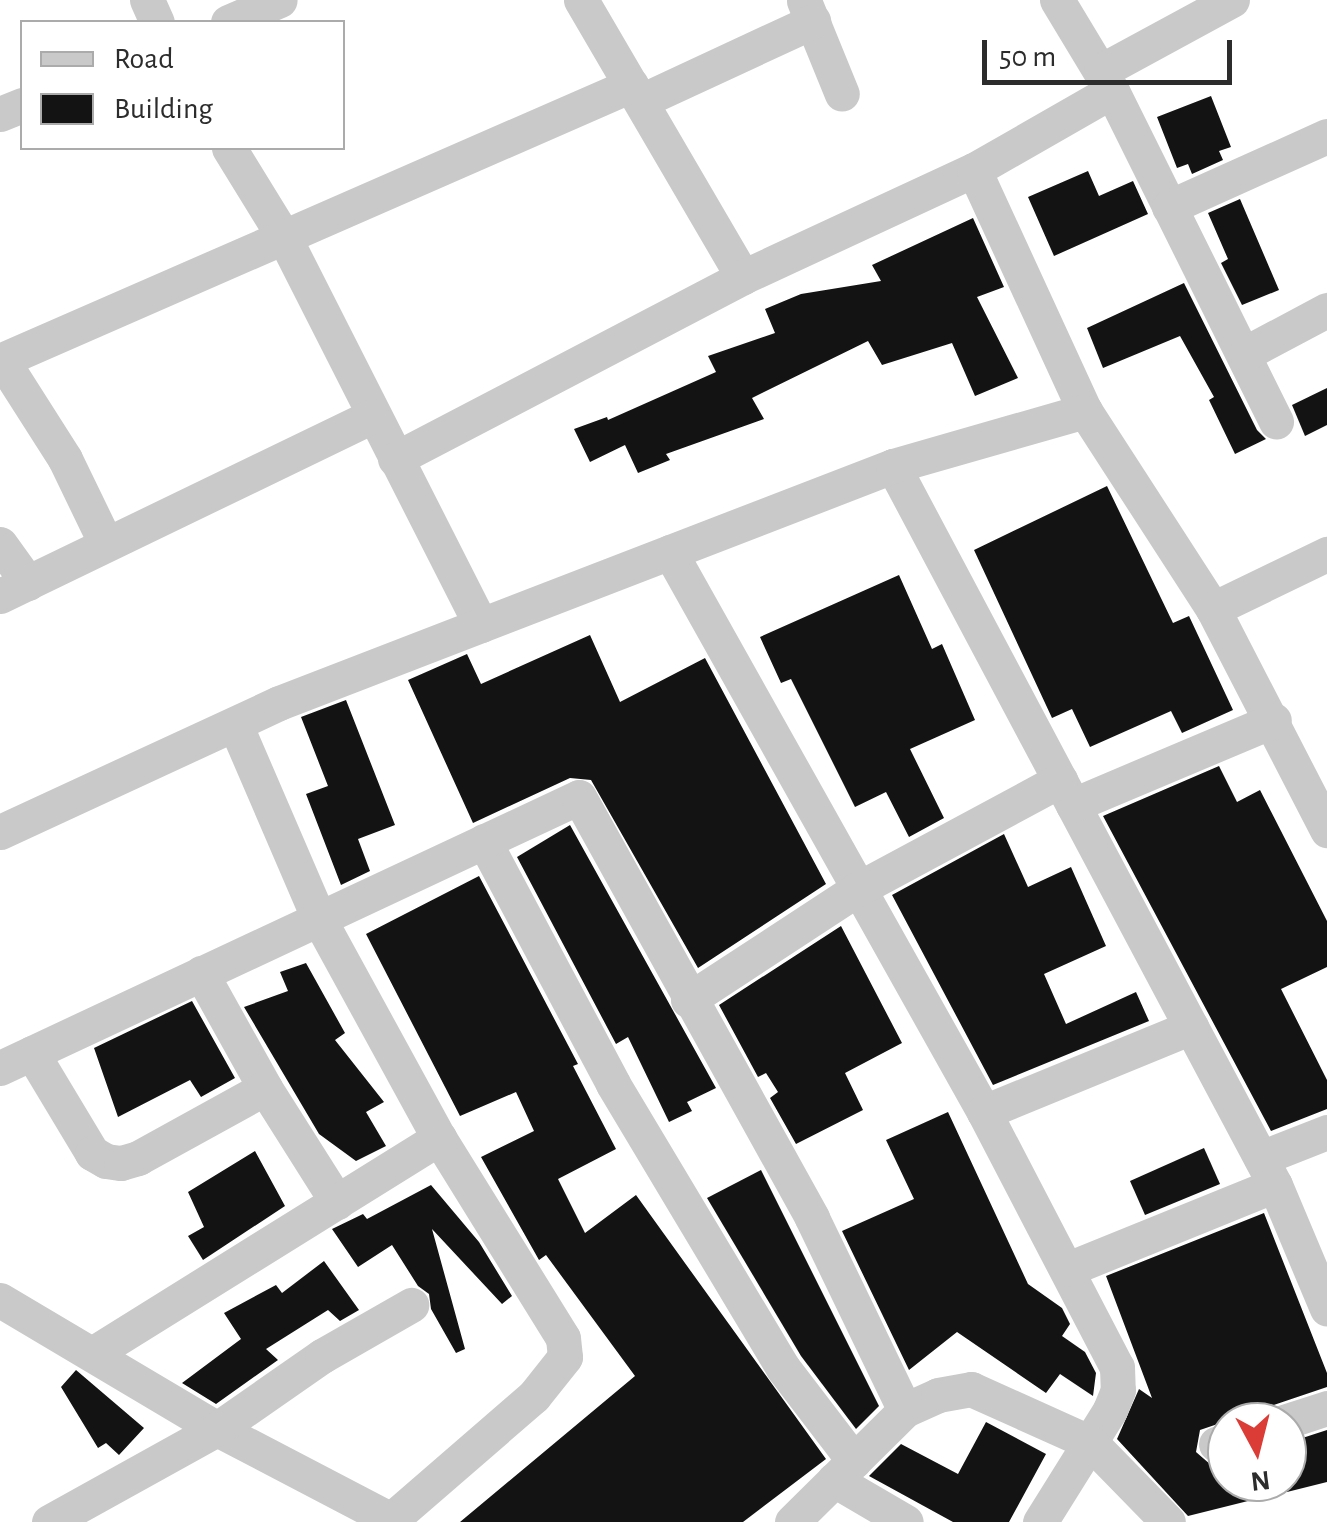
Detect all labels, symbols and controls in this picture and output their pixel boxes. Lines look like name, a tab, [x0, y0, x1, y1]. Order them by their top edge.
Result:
legend	[20, 20, 345, 150]
scale bar	[987, 20, 1237, 82]
text: 50 m	[999, 42, 1056, 72]
text: Road	[114, 44, 174, 74]
text: Building	[114, 94, 213, 124]
north arrow	[1207, 1402, 1307, 1502]
text: N	[1249, 1465, 1272, 1495]

